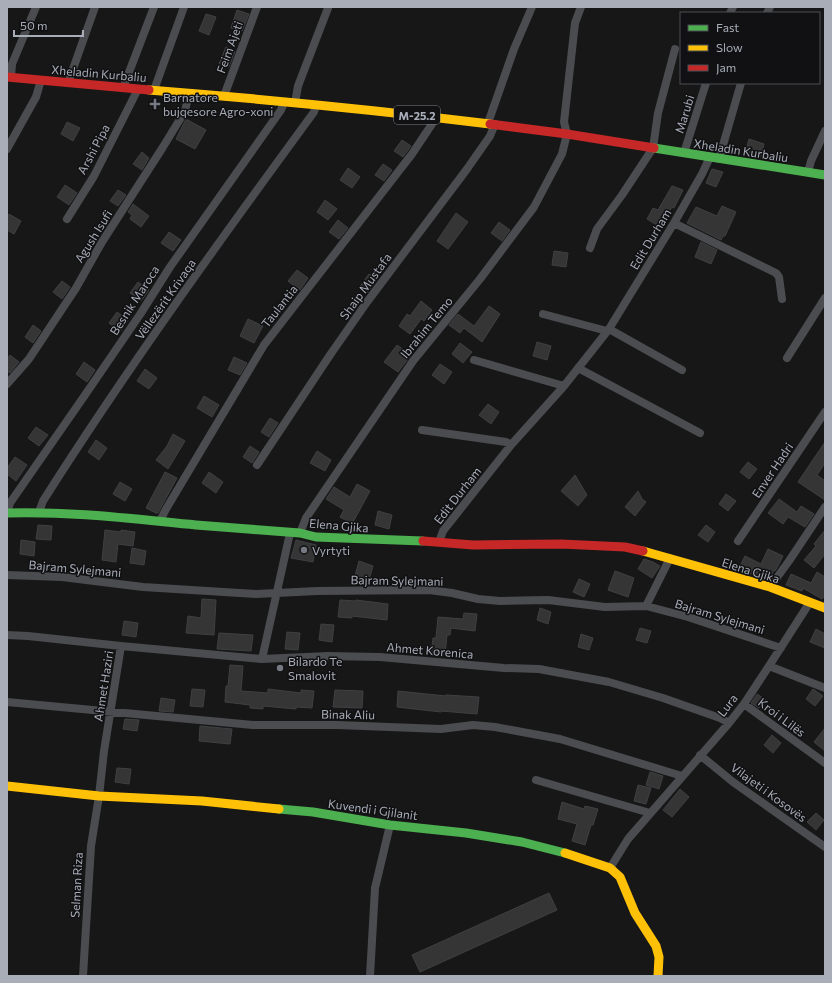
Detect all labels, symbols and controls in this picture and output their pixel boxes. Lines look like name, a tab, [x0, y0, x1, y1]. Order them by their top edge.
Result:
scale bar	[14, 12, 83, 38]
legend	[680, 12, 820, 84]
text: 50 m	[20, 18, 48, 32]
street label: Feim Ajeti	[213, 19, 245, 75]
text: Fast	[716, 20, 739, 34]
text: Slow	[716, 40, 743, 54]
text: Jam	[716, 60, 736, 75]
street label: Xheladin Kurbaliu	[51, 62, 147, 84]
place label: Barnatore bujqesore Agro-xoni	[163, 90, 273, 118]
street label: Marubi	[672, 93, 696, 135]
marker: Barnatore bujqesore Agro-xoni	[150, 99, 160, 109]
road number: M-25.2	[394, 106, 440, 124]
street label: Arshi Pipa	[74, 122, 112, 176]
street label: Xheladin Kurbaliu	[693, 136, 789, 164]
street label: Edit Durham	[626, 206, 674, 272]
street label: Agush Isufi	[71, 207, 115, 265]
street label: Shaip Mustafa	[336, 250, 394, 322]
street label: Vëllezërit Krivaqa	[132, 256, 198, 342]
street label: Besnik Maroca	[106, 263, 162, 337]
street label: Taulantia	[258, 282, 300, 330]
street label: Ibrahim Temo	[397, 294, 455, 360]
street label: Enver Hadri	[748, 440, 796, 500]
street label: Edit Durham	[430, 464, 484, 526]
street label: Elena Gjika	[309, 515, 369, 535]
place label: Vyrtyti	[312, 543, 350, 557]
marker: Vyrtyti	[299, 545, 309, 555]
street label: Elena Gjika	[720, 555, 782, 585]
street label: Bajram Sylejmani	[28, 557, 122, 579]
street label: Bajram Sylejmani	[350, 572, 444, 588]
street label: Bajram Sylejmani	[674, 596, 766, 636]
street label: Ahmet Korenica	[386, 639, 474, 661]
street label: Ahmet Haziri	[91, 650, 115, 722]
place label: Bilardo Te Smalovit	[288, 654, 342, 682]
marker: Bilardo Te Smalovit	[275, 663, 285, 673]
street label: Lura	[714, 691, 740, 719]
street label: Kroi i Lilës	[756, 695, 808, 739]
street label: Binak Aliu	[321, 707, 375, 721]
street label: Vilajeti i Kosovës	[728, 760, 810, 824]
street label: Kuvendi i Gjilanit	[327, 796, 419, 822]
street label: Selman Riza	[67, 852, 85, 918]

